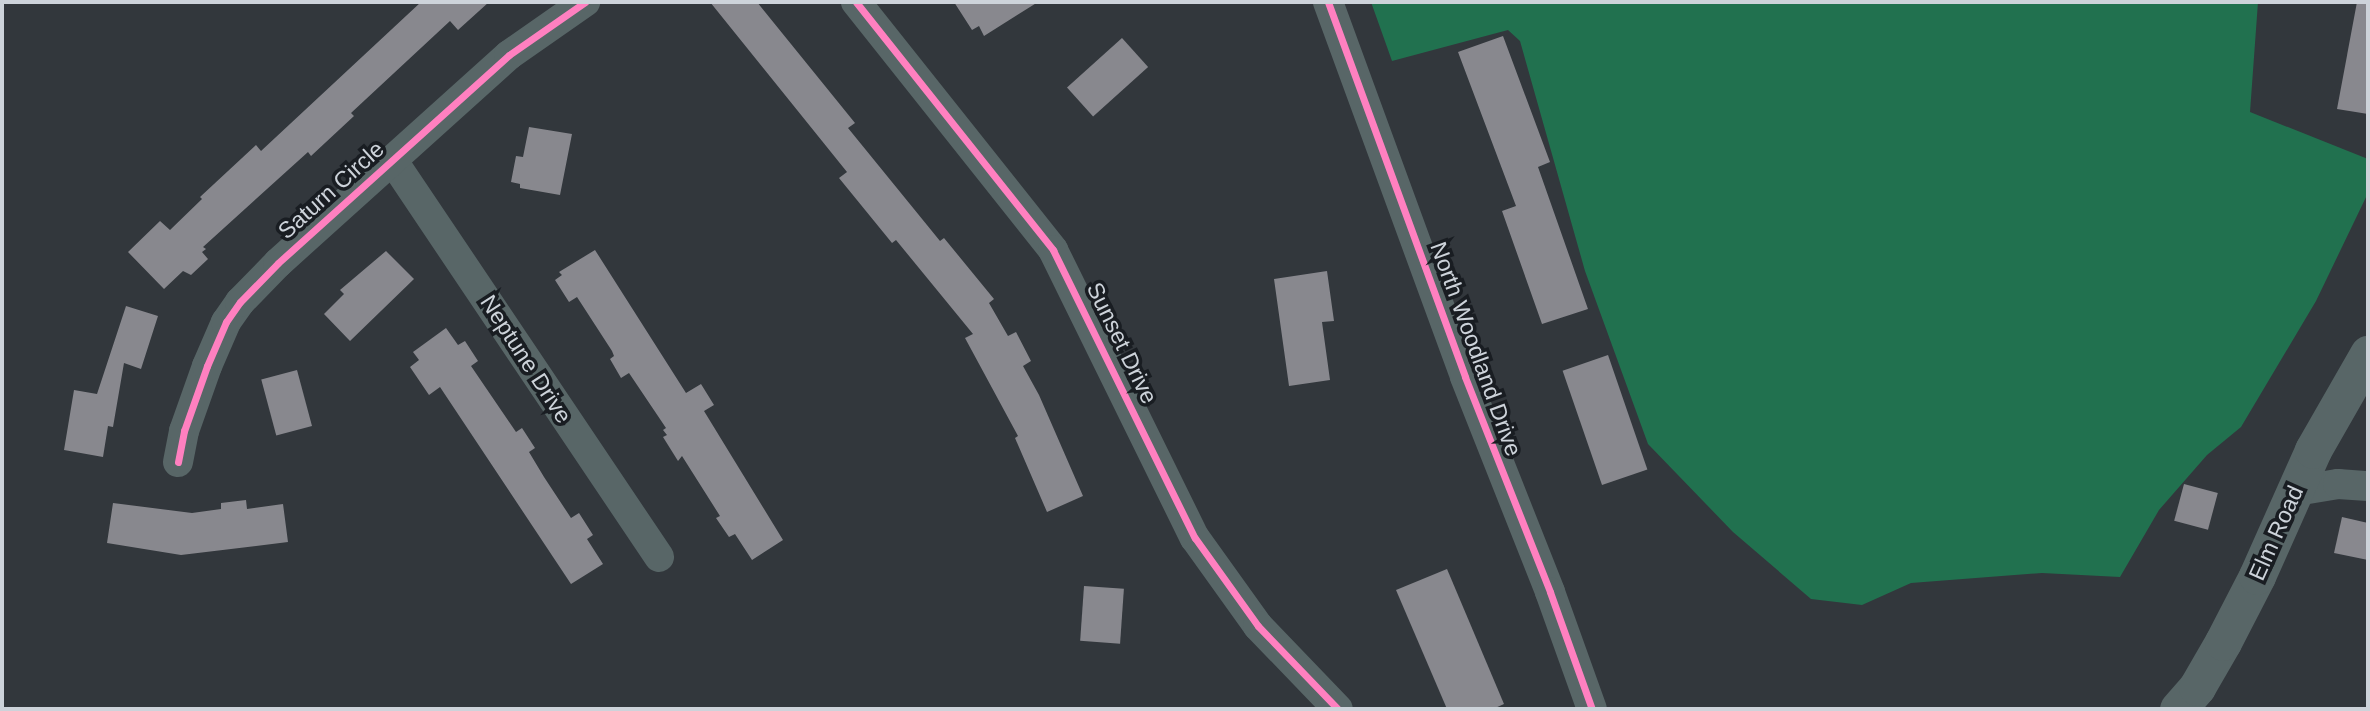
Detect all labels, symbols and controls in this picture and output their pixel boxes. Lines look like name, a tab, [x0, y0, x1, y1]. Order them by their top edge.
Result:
street label: Saturn Circle	[272, 135, 390, 245]
street label: North Woodland Drive	[1424, 238, 1528, 460]
street label: Sunset Drive	[1081, 278, 1163, 408]
street label: Neptune Drive	[474, 290, 578, 428]
street label: Elm Road	[2243, 481, 2309, 585]

